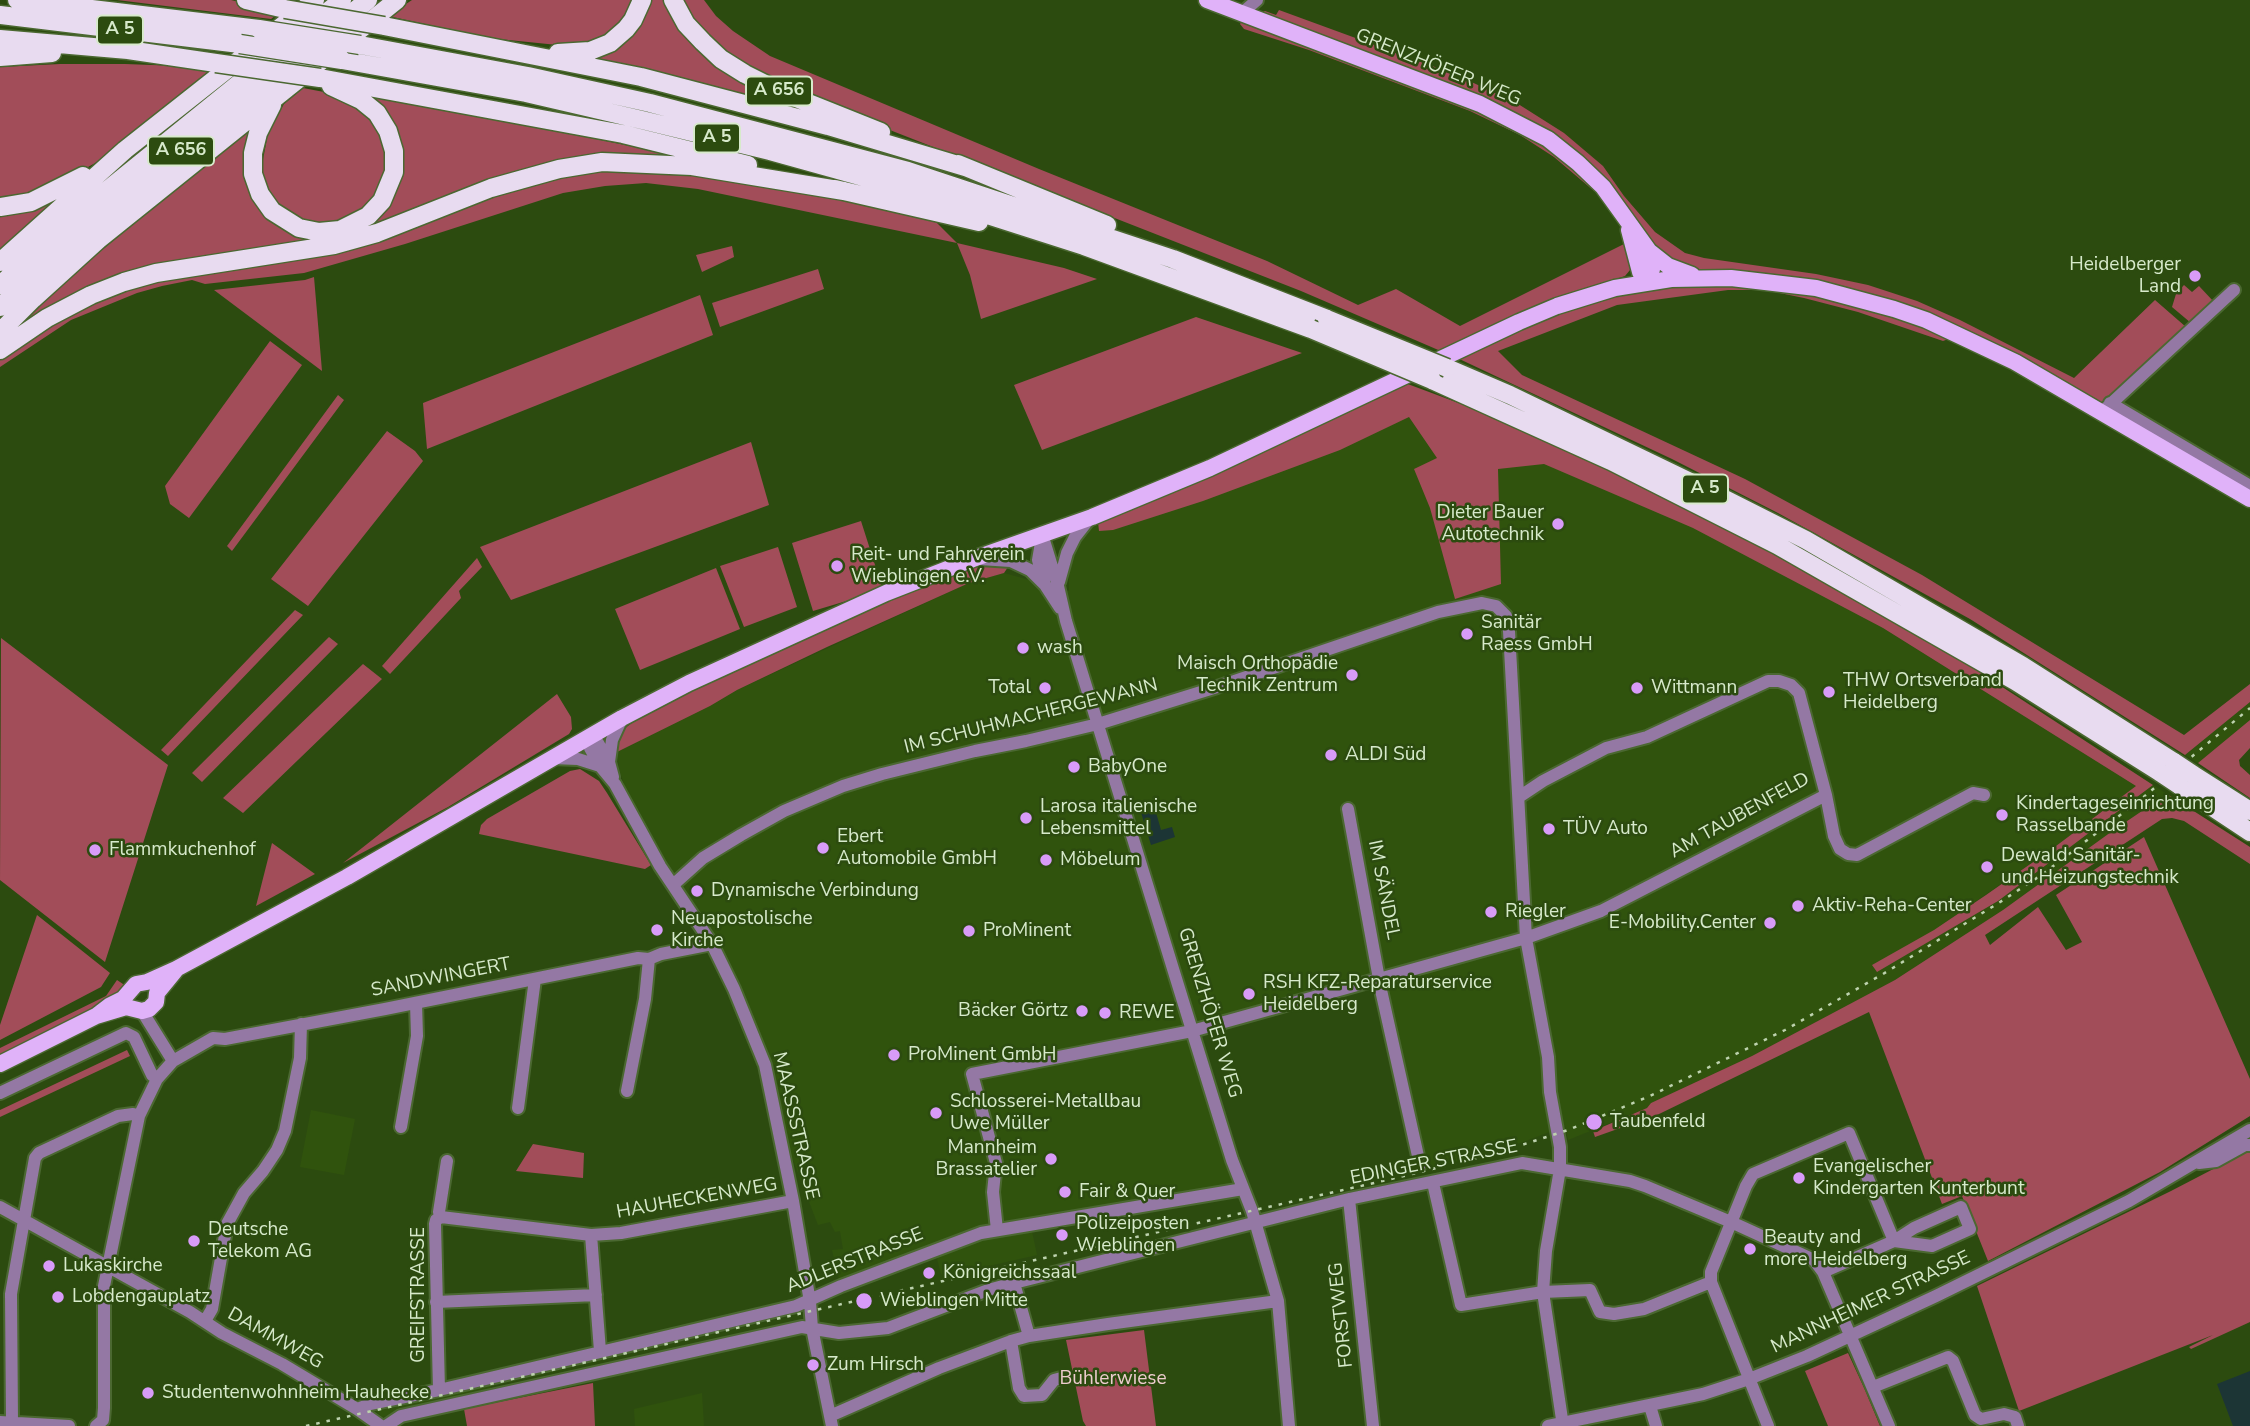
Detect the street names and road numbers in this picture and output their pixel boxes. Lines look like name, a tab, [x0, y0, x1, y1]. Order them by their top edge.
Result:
road number: A 5	[97, 15, 143, 44]
street label: GRENZHÖFER WEG	[1352, 24, 1524, 112]
road number: A 656	[746, 76, 812, 106]
road number: A 5	[694, 124, 740, 153]
road number: A 656	[148, 136, 214, 166]
road number: A 5	[1682, 475, 1728, 504]
street label: IM SCHUHMACHERGEWANN	[902, 674, 1160, 760]
street label: AM TAUBENFELD	[1666, 768, 1814, 864]
street label: IM SÄNDEL	[1362, 838, 1404, 942]
street label: GRENZHÖFER WEG	[1172, 925, 1246, 1101]
street label: SANDWINGERT	[369, 953, 513, 1003]
street label: MAASSSTRASSE	[767, 1050, 823, 1202]
street label: EDINGER STRASSE	[1348, 1136, 1520, 1190]
street label: HAUHECKENWEG	[615, 1174, 779, 1224]
street label: ADLERSTRASSE	[783, 1223, 927, 1299]
street label: GREIFSTRASSE	[408, 1227, 430, 1363]
street label: MANNHEIMER STRASSE	[1768, 1247, 1974, 1359]
street label: FORSTWEG	[1325, 1261, 1359, 1369]
street label: DAMMWEG	[223, 1303, 327, 1375]

